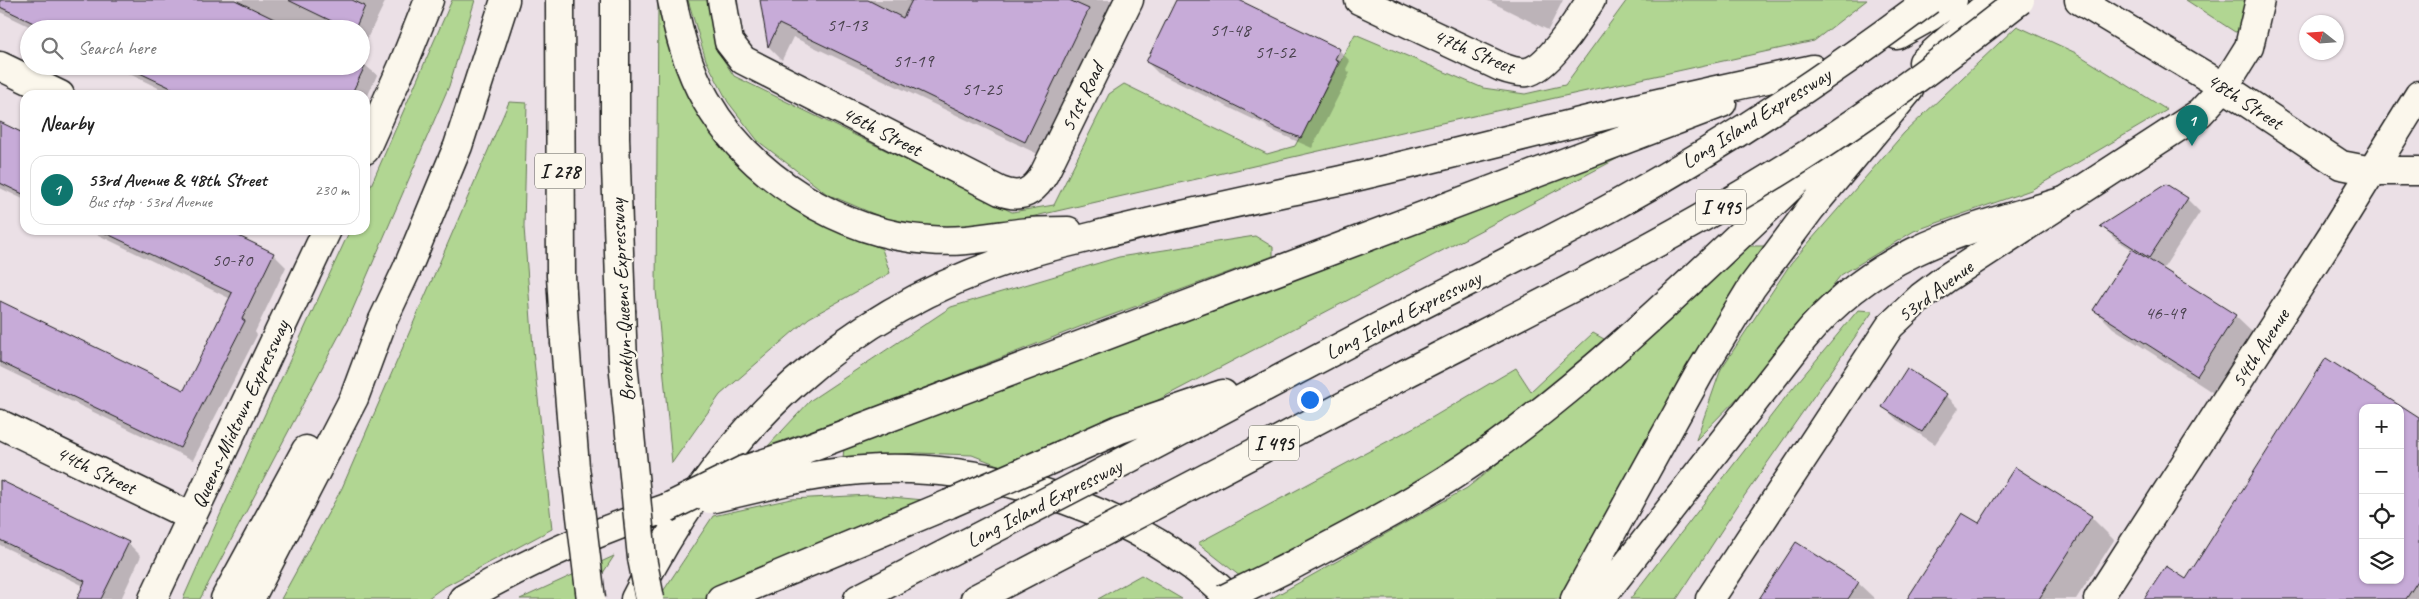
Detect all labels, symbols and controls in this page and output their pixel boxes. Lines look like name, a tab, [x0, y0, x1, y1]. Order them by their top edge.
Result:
house number: 51-13	[827, 13, 869, 37]
north arrow	[2299, 15, 2344, 60]
house number: 51-48	[1210, 18, 1253, 42]
search box	[20, 20, 370, 75]
street label: 47th Street	[1429, 22, 1520, 81]
icon: search	[38, 34, 66, 62]
text: Search here	[78, 36, 155, 60]
house number: 51-52	[1255, 40, 1297, 64]
house number: 51-19	[893, 49, 935, 73]
street label: 51st Road	[1054, 56, 1111, 136]
street label: Long Island Expressway	[1677, 61, 1837, 174]
street label: 48th Street	[2202, 67, 2290, 136]
house number: 51-25	[962, 77, 1004, 101]
street label: 46th Street	[838, 100, 928, 163]
pin: 1	[2176, 105, 2208, 146]
text: Nearby	[40, 110, 93, 136]
road number: I 278	[535, 154, 585, 188]
text: 53rd Avenue & 48th Street	[88, 168, 267, 192]
text: 1	[53, 180, 61, 200]
text: 230 m	[315, 180, 349, 200]
road number: I 495	[1696, 190, 1746, 224]
text: Bus stop · 53rd Avenue	[88, 192, 212, 212]
street label: Brooklyn-Queens Expressway	[604, 196, 640, 402]
house number: 50-70	[212, 248, 254, 272]
street label: 53rd Avenue	[1892, 253, 1979, 328]
street label: Long Island Expressway	[1321, 264, 1487, 365]
house number: 46-49	[2145, 301, 2187, 325]
street label: 54th Avenue	[2225, 303, 2296, 392]
street label: Queens-Midtown Expressway	[185, 314, 296, 512]
your location	[1297, 387, 1323, 413]
map controls	[2359, 404, 2404, 584]
button: +	[2359, 404, 2404, 449]
road number: I 495	[1249, 426, 1299, 460]
street label: 44th Street	[52, 440, 142, 501]
button: −	[2359, 449, 2404, 494]
street label: Long Island Expressway	[962, 452, 1128, 553]
button: locate	[2359, 494, 2404, 539]
button: layers	[2359, 539, 2404, 584]

